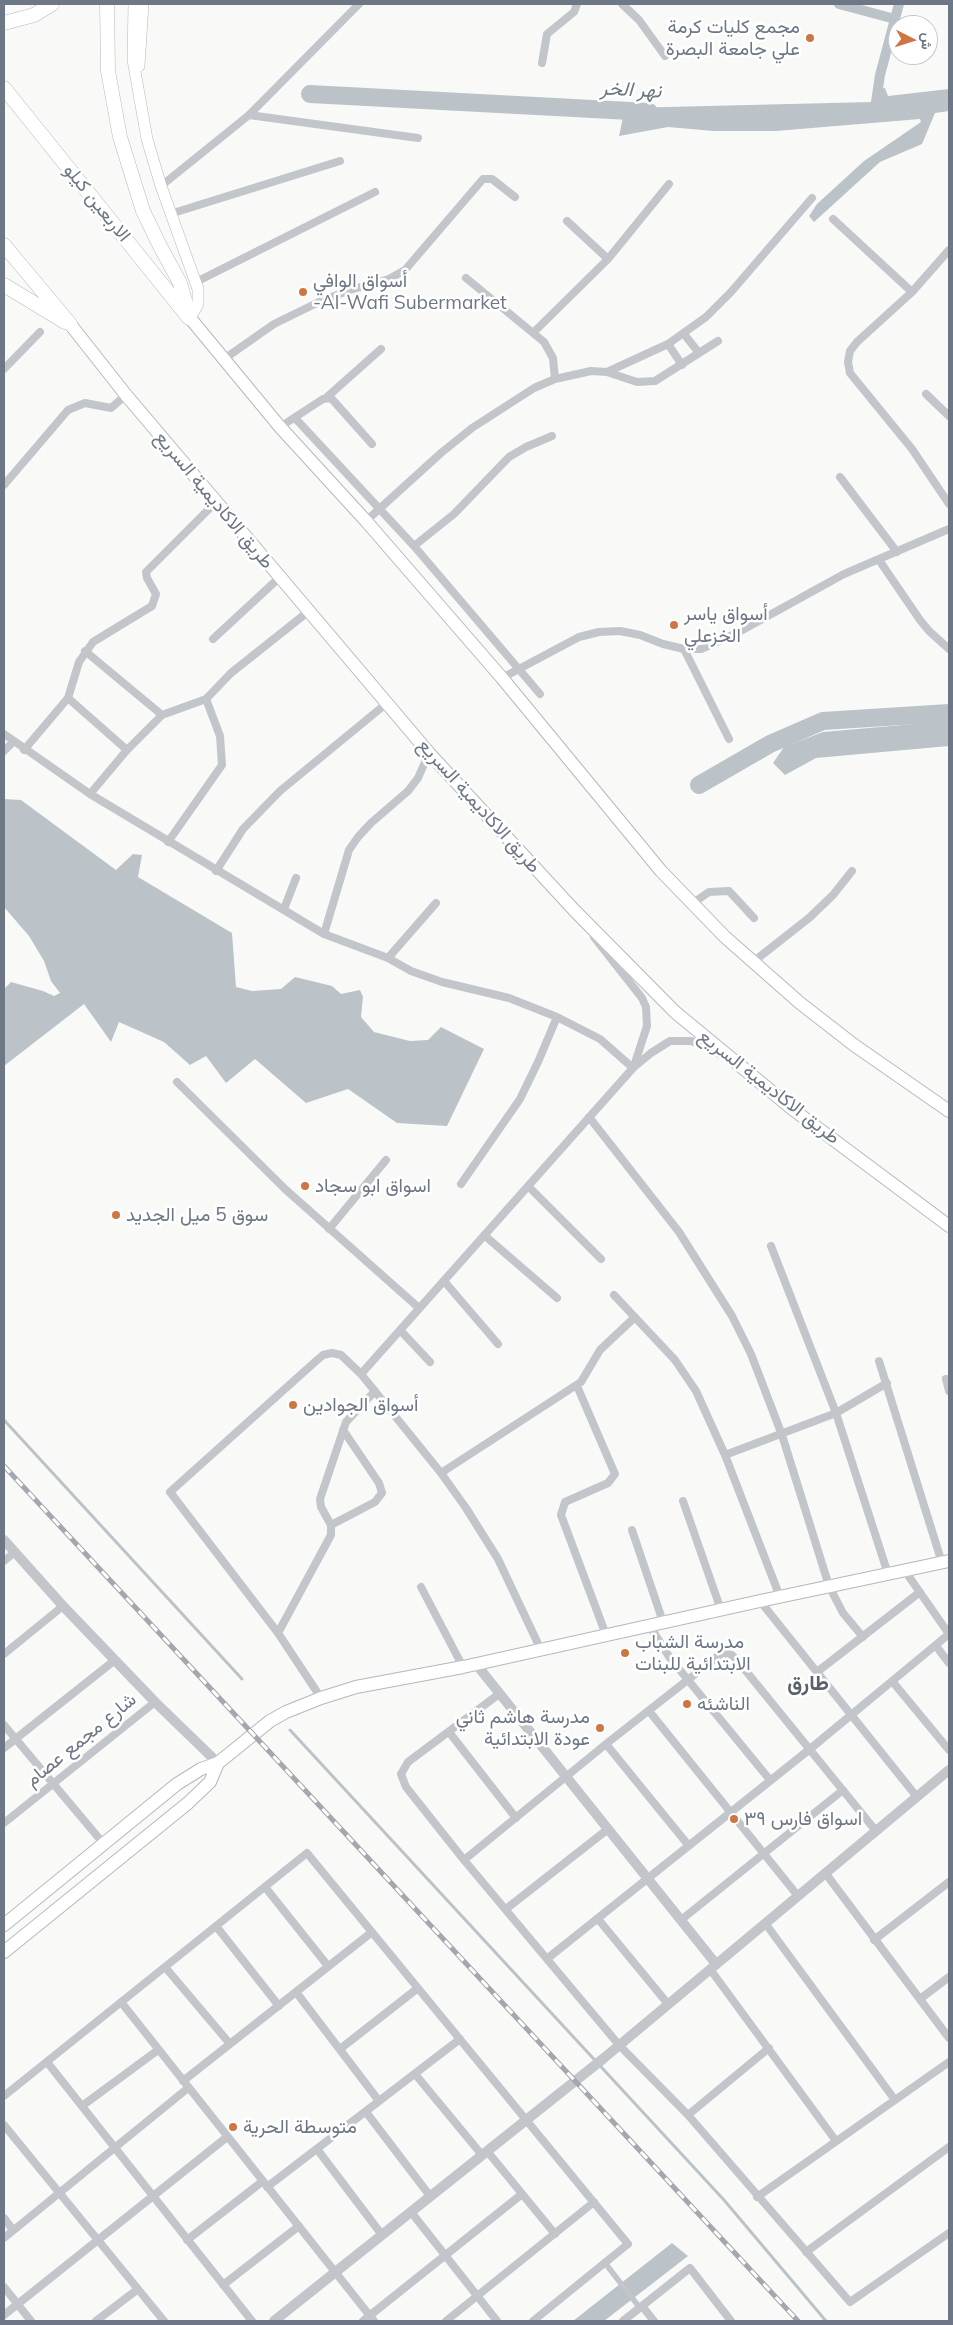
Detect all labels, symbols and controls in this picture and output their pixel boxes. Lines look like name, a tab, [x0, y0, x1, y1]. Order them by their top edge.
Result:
north arrow	[888, 15, 938, 65]
place label: مجمع كليات كرمة علي جامعة البصرة	[666, 16, 800, 60]
marker: مجمع كليات كرمة علي جامعة البصرة	[804, 32, 816, 44]
text: ش	[917, 32, 937, 50]
water label: نهر الخر	[600, 76, 662, 104]
street label: الاربعين كيلو	[59, 159, 135, 247]
place label: أسواق الوافي -Al-Wafi Subermarket	[313, 270, 507, 314]
marker: أسواق الوافي -Al-Wafi Subermarket	[297, 286, 309, 298]
street label: طريق الاكاديمية السريع	[150, 426, 278, 574]
place label: أسواق ياسر الخزعلي	[684, 603, 768, 647]
marker: أسواق ياسر الخزعلي	[668, 619, 680, 631]
street label: طريق الاكاديمية السريع	[413, 734, 545, 878]
street label: طريق الاكاديمية السريع	[694, 1025, 844, 1149]
place label: اسواق ابو سجاد	[315, 1175, 431, 1197]
marker: اسواق ابو سجاد	[299, 1180, 311, 1192]
place label: سوق 5 ميل الجديد	[126, 1204, 268, 1226]
marker: سوق 5 ميل الجديد	[110, 1209, 122, 1221]
place label: أسواق الجوادين	[303, 1394, 418, 1416]
marker: أسواق الجوادين	[287, 1399, 299, 1411]
place label: مدرسة الشباب الابتدائية للبنات	[635, 1631, 751, 1675]
marker: مدرسة الشباب الابتدائية للبنات	[619, 1647, 631, 1659]
district label: طارق	[787, 1671, 829, 1697]
street label: شارع مجمع عصام	[21, 1688, 141, 1792]
place label: الناشئه	[697, 1693, 750, 1715]
marker: الناشئه	[681, 1698, 693, 1710]
place label: مدرسة هاشم ثاني عودة الابتدائية	[456, 1706, 590, 1750]
marker: مدرسة هاشم ثاني عودة الابتدائية	[594, 1722, 606, 1734]
place label: اسواق فارس ٣٩	[744, 1808, 862, 1830]
marker: اسواق فارس ٣٩	[728, 1813, 740, 1825]
place label: متوسطة الحرية	[243, 2116, 357, 2138]
marker: متوسطة الحرية	[227, 2121, 239, 2133]

